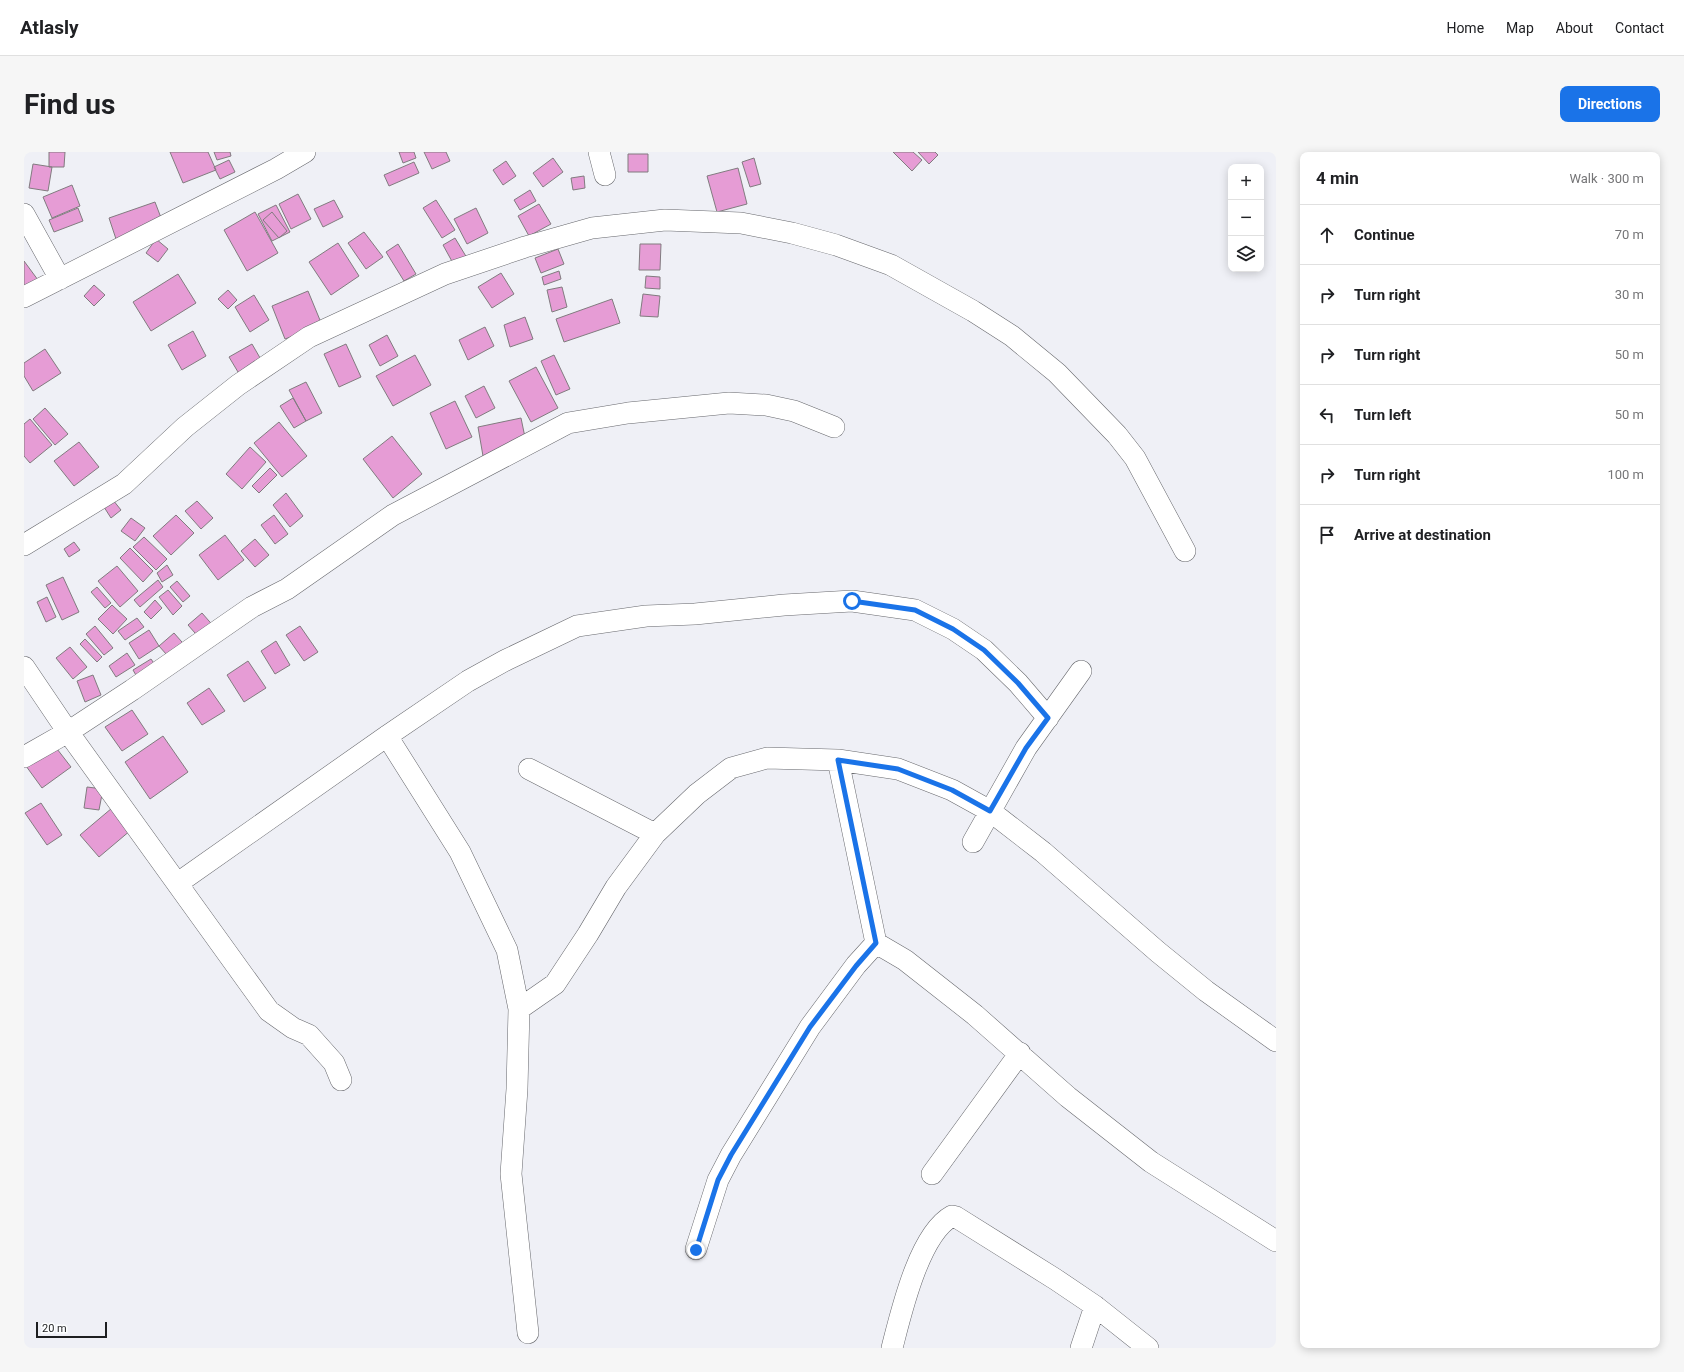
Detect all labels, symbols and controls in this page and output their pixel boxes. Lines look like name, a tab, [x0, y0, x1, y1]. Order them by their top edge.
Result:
text: Atlasly	[20, 16, 79, 39]
text: Home	[1446, 20, 1484, 36]
text: Map	[1506, 20, 1534, 36]
text: About	[1556, 20, 1593, 36]
text: Contact	[1615, 20, 1664, 36]
button: Directions	[1560, 86, 1660, 122]
text: Find us	[24, 88, 115, 121]
map controls	[1228, 164, 1264, 272]
button: +	[1228, 164, 1264, 200]
text: 4 min	[1316, 168, 1359, 188]
text: Walk · 300 m	[1569, 171, 1644, 186]
button: −	[1228, 200, 1264, 236]
icon: ahead	[1316, 224, 1338, 246]
text: Continue	[1354, 226, 1415, 244]
text: 70 m	[1615, 227, 1644, 242]
button: layers	[1228, 236, 1264, 272]
icon: right	[1316, 284, 1338, 306]
text: Turn right	[1354, 286, 1420, 304]
text: 30 m	[1615, 287, 1644, 302]
icon: right	[1316, 344, 1338, 366]
text: Turn right	[1354, 346, 1420, 364]
text: 50 m	[1615, 347, 1644, 362]
icon: left	[1316, 404, 1338, 426]
text: Turn left	[1354, 406, 1411, 424]
text: 50 m	[1615, 407, 1644, 422]
icon: right	[1316, 464, 1338, 486]
text: Turn right	[1354, 466, 1420, 484]
text: 100 m	[1607, 467, 1644, 482]
icon: arrive	[1316, 524, 1338, 546]
text: Arrive at destination	[1354, 526, 1491, 544]
route start	[843, 592, 861, 610]
route end	[687, 1241, 705, 1259]
scale bar	[36, 1320, 107, 1339]
text: 20 m	[42, 1322, 67, 1335]

